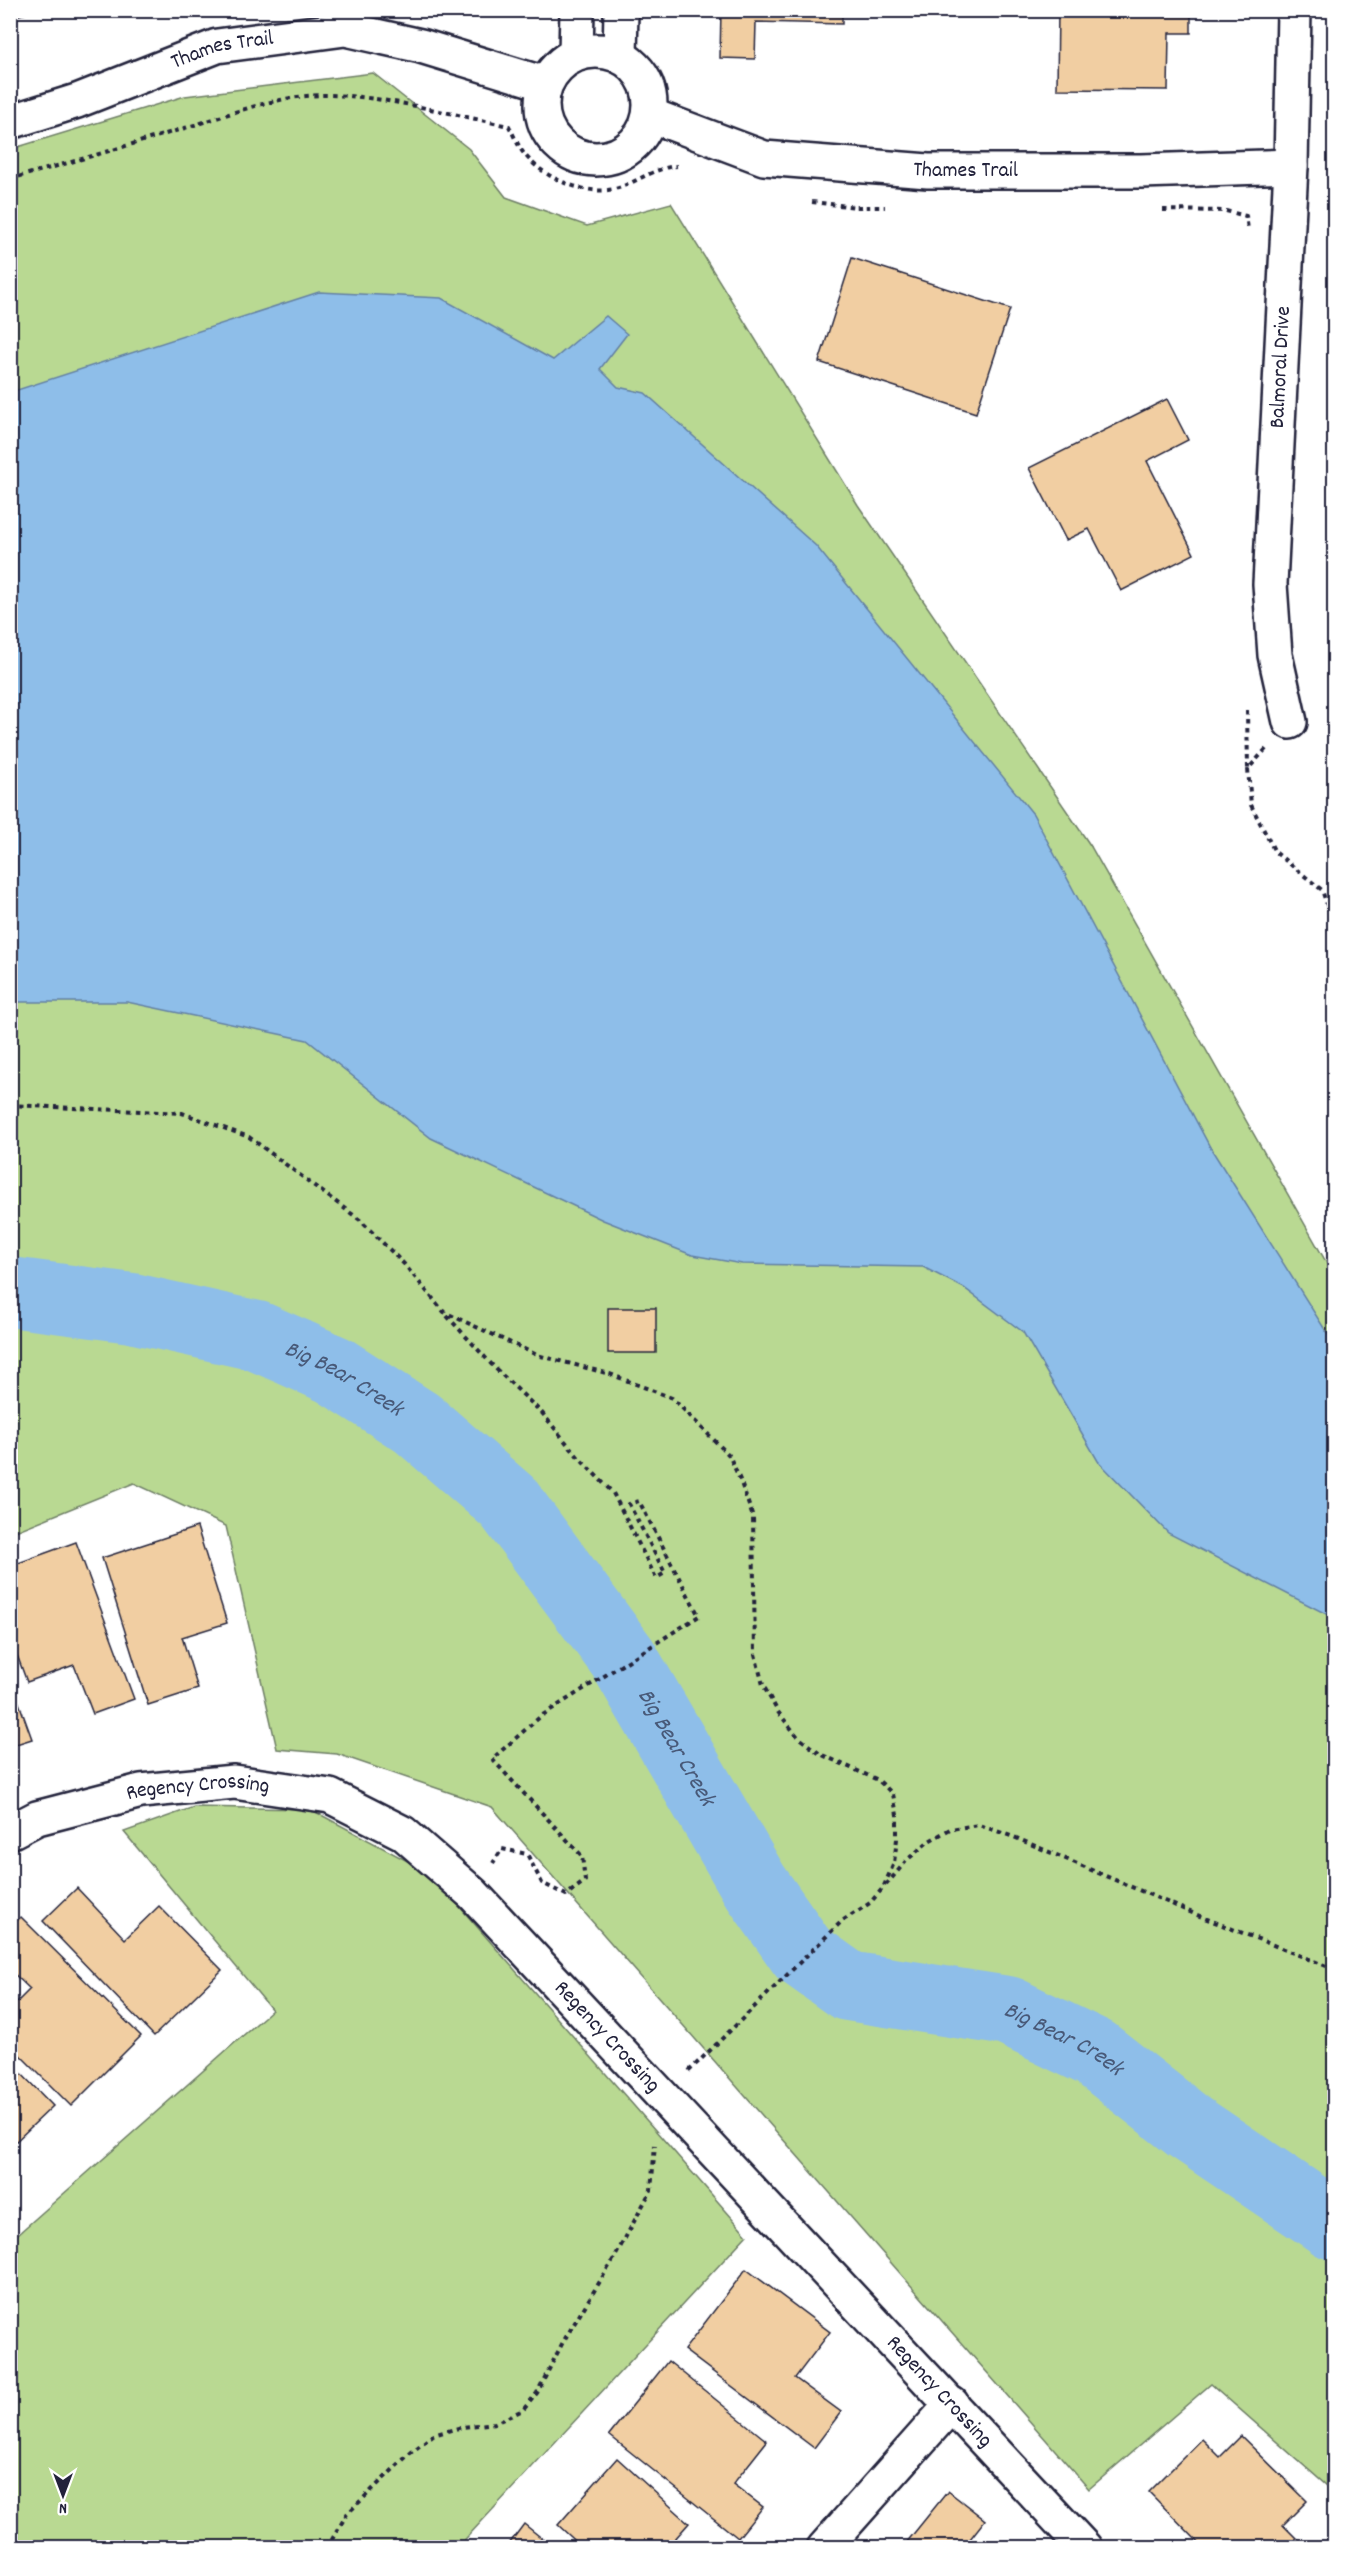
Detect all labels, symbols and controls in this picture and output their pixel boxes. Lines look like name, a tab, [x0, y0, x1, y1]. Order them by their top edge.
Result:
street label: Thames Trail	[167, 23, 275, 78]
street label: Thames Trail	[912, 154, 1018, 187]
street label: Balmoral Drive	[1262, 305, 1299, 429]
water label: Big Bear Creek	[279, 1333, 411, 1428]
water label: Big Bear Creek	[628, 1683, 724, 1815]
street label: Regency Crossing	[123, 1766, 272, 1810]
street label: Regency Crossing	[546, 1974, 667, 2100]
water label: Big Bear Creek	[997, 1994, 1132, 2087]
street label: Regency Crossing	[878, 2329, 999, 2455]
north arrow	[33, 2465, 93, 2525]
text: N	[59, 2496, 67, 2519]

